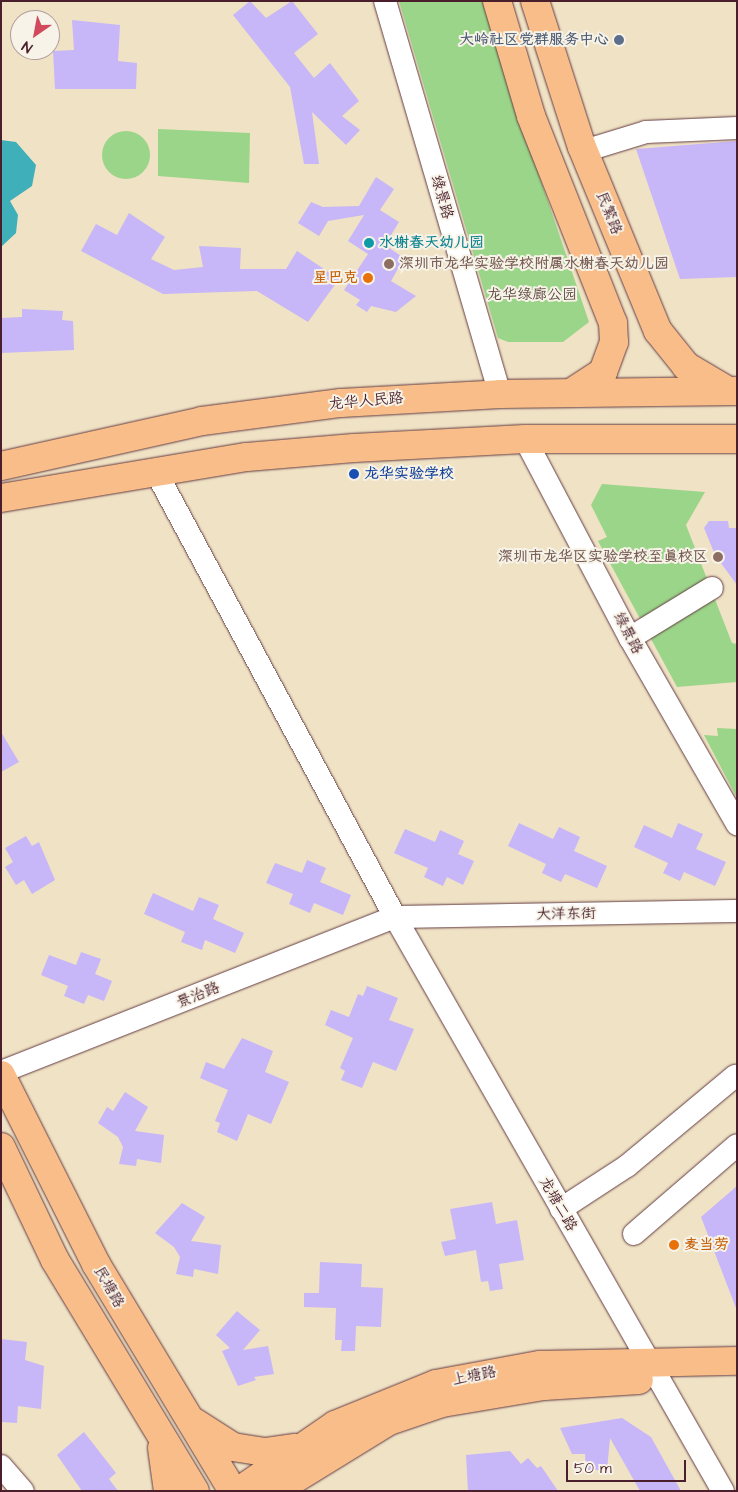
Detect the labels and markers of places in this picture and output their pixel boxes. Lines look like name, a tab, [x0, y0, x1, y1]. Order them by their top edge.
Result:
place label: 大岭社区党群服务中心	[459, 31, 609, 49]
marker: 大岭社区党群服务中心	[613, 34, 625, 46]
place label: 水榭春天幼儿园	[379, 234, 484, 252]
marker: 水榭春天幼儿园	[363, 237, 375, 249]
place label: 深圳市龙华实验学校附属水榭春天幼儿园	[399, 255, 669, 273]
marker: 深圳市龙华实验学校附属水榭春天幼儿园	[383, 258, 395, 270]
place label: 星巴克	[313, 269, 358, 287]
marker: 星巴克	[362, 272, 374, 284]
place label: 龙华实验学校	[364, 465, 454, 483]
marker: 龙华实验学校	[348, 468, 360, 480]
place label: 深圳市龙华区实验学校至真校区	[498, 548, 708, 566]
marker: 深圳市龙华区实验学校至真校区	[712, 551, 724, 563]
place label: 麦当劳	[684, 1236, 729, 1254]
marker: 麦当劳	[668, 1239, 680, 1251]

